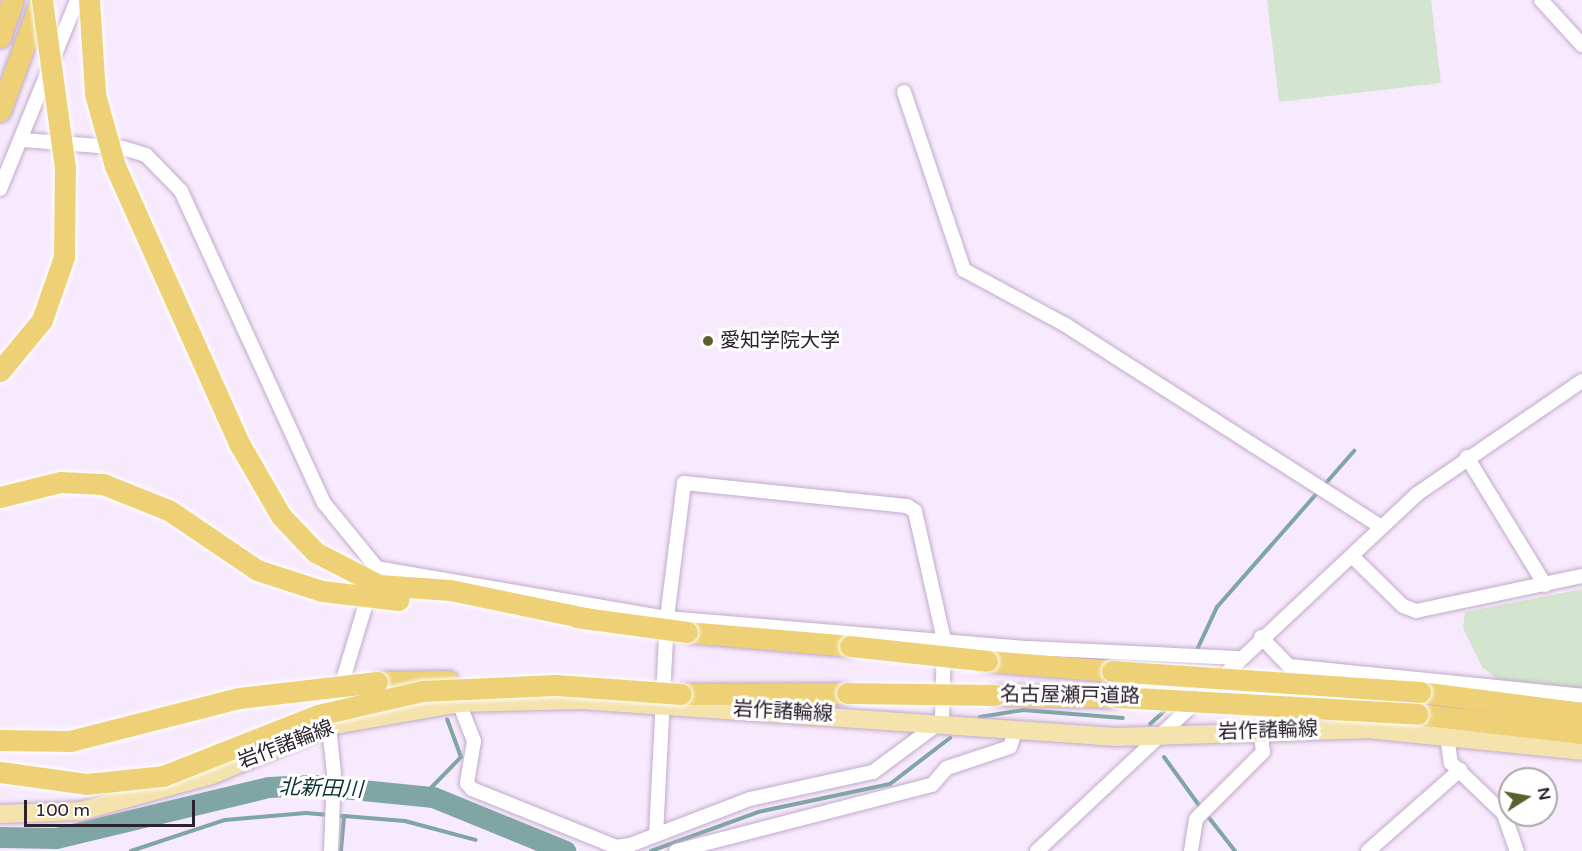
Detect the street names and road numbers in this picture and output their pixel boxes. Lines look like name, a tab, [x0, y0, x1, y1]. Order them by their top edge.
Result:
street label: 名古屋瀬戸道路	[1000, 683, 1140, 709]
street label: 岩作諸輪線	[732, 697, 834, 727]
street label: 岩作諸輪線	[235, 716, 337, 774]
street label: 岩作諸輪線	[1218, 717, 1318, 745]

